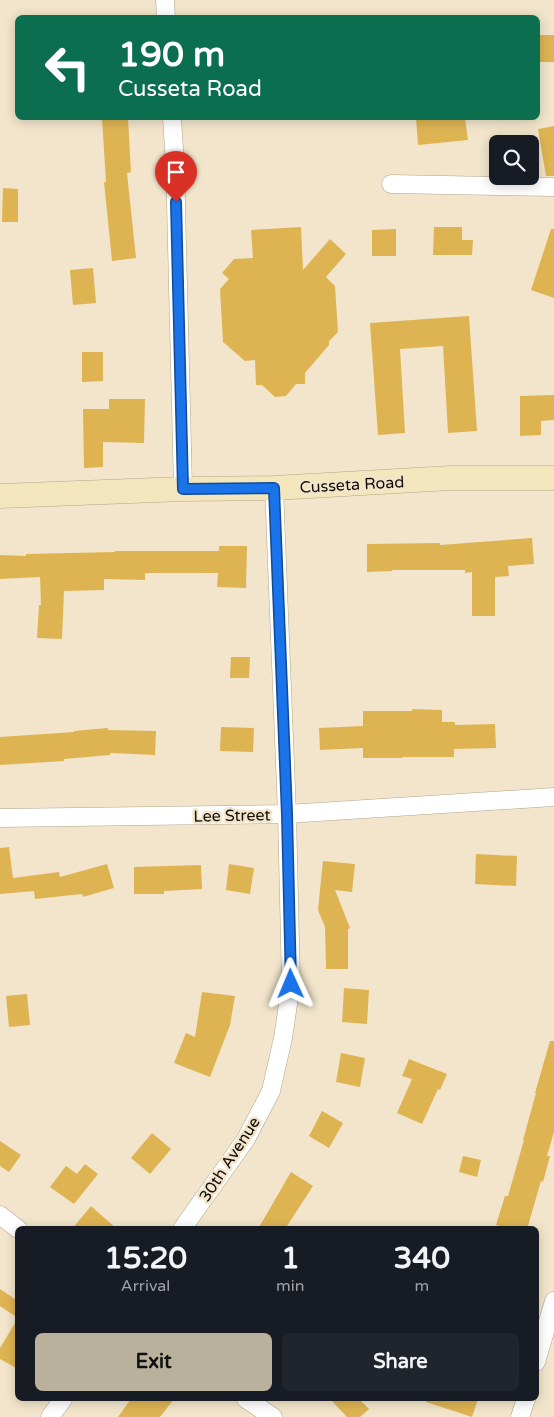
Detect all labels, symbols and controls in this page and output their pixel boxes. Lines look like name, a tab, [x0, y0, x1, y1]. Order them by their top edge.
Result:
text: 190 m	[118, 34, 225, 76]
icon: left	[35, 35, 100, 100]
text: Cusseta Road	[118, 76, 262, 102]
map controls	[489, 135, 539, 185]
button: search	[489, 135, 539, 185]
pin	[155, 151, 197, 202]
icon: arrive	[162, 158, 190, 186]
street label: Cusseta Road	[299, 472, 405, 498]
street label: Lee Street	[193, 805, 271, 827]
position arrow	[264, 957, 316, 1009]
street label: 30th Avenue	[195, 1113, 265, 1206]
text: 15:20	[104, 1240, 187, 1277]
text: 1	[281, 1240, 300, 1277]
text: 340	[394, 1240, 450, 1277]
text: Arrival	[121, 1276, 170, 1296]
text: min	[276, 1276, 305, 1296]
text: m	[414, 1276, 429, 1296]
button: Exit	[35, 1333, 272, 1391]
button: Share	[282, 1333, 519, 1391]

